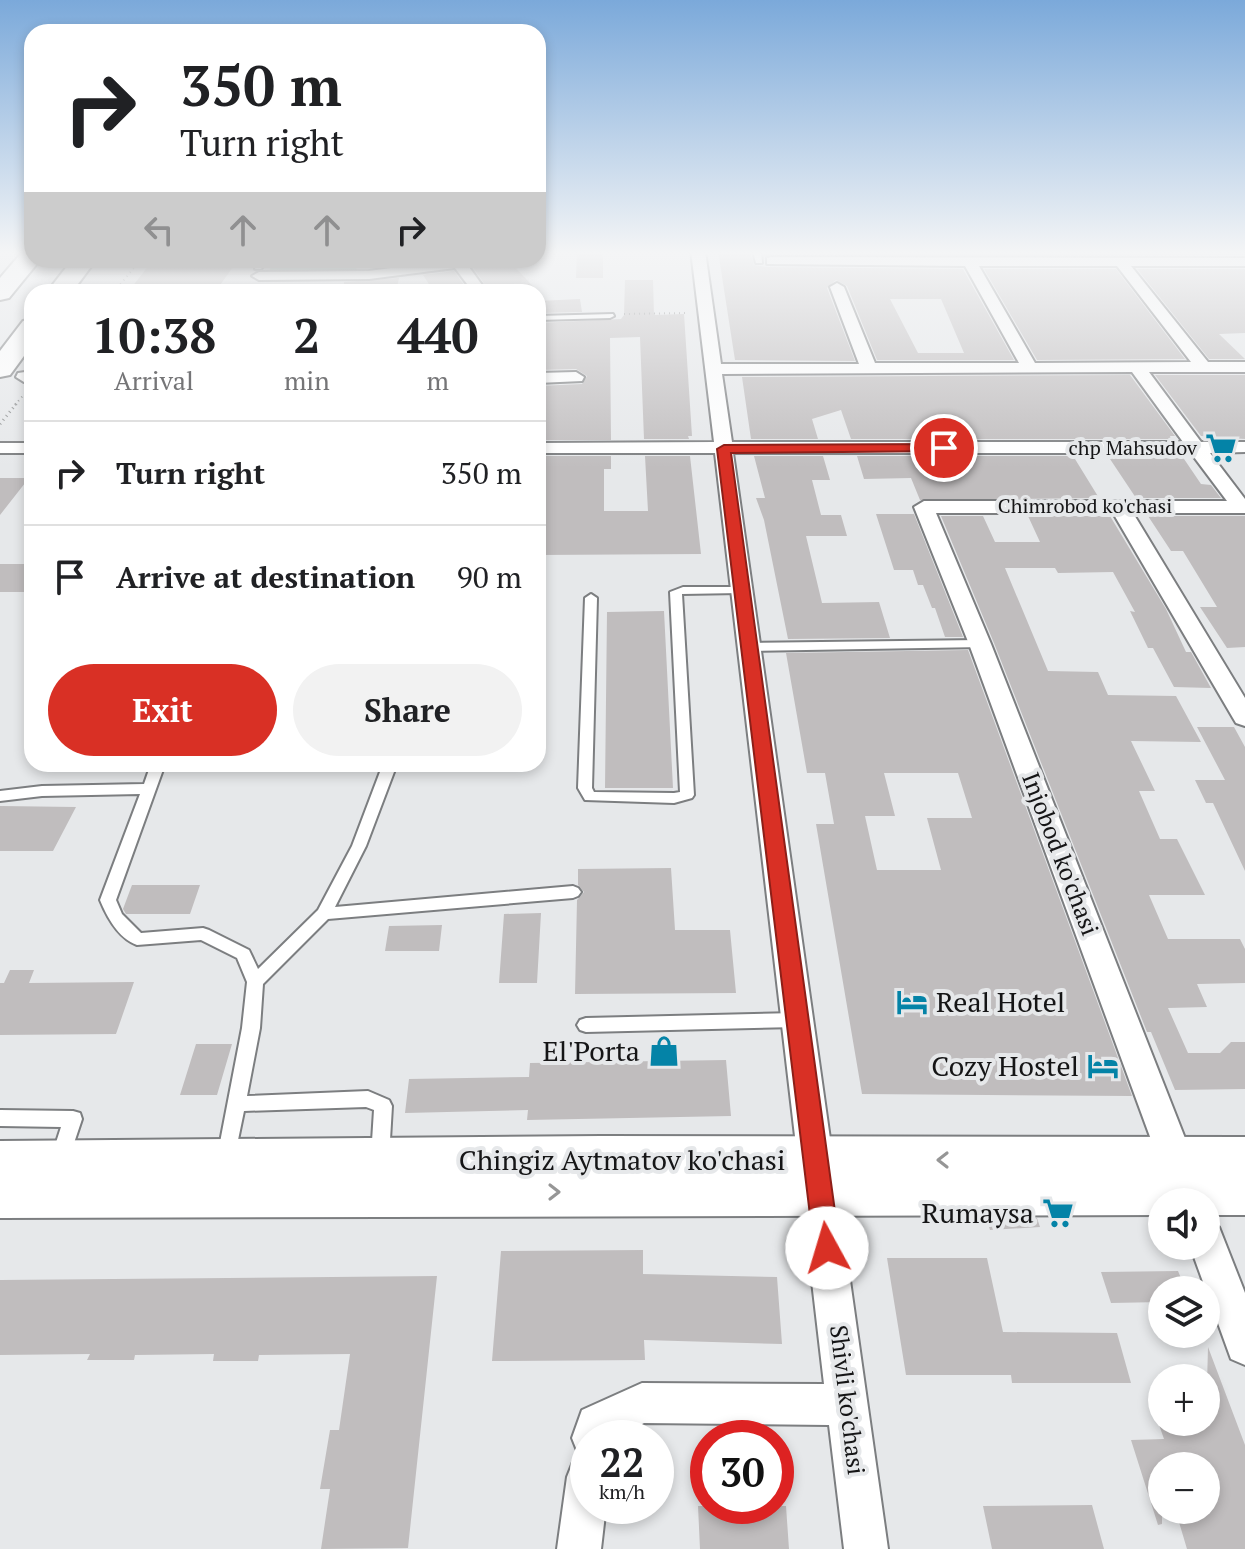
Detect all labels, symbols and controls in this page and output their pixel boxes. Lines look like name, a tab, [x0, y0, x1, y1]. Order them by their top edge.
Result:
text: 350 m	[180, 48, 342, 122]
icon: right	[48, 56, 152, 160]
text: Turn right	[180, 119, 344, 166]
icon: left	[137, 208, 181, 252]
icon: ahead	[221, 208, 265, 252]
icon: ahead	[305, 208, 349, 252]
icon: right	[389, 208, 433, 252]
text: 10:38	[91, 303, 216, 367]
text: 2	[293, 303, 320, 367]
text: 440	[397, 303, 479, 367]
text: Arrival	[114, 363, 194, 397]
text: min	[284, 363, 330, 397]
text: m	[427, 363, 449, 397]
pin	[910, 414, 978, 482]
icon: arrive	[922, 426, 966, 470]
supermarket icon: chp Mahsudov	[1204, 431, 1238, 465]
place label: chp Mahsudov	[1069, 434, 1198, 461]
icon: right	[48, 451, 92, 495]
text: Turn right	[116, 453, 265, 493]
text: 350 m	[441, 453, 522, 493]
street label: Chimrobod ko'chasi	[998, 492, 1172, 519]
icon: arrive	[48, 555, 92, 599]
text: Arrive at destination	[116, 557, 415, 597]
text: 90 m	[457, 557, 522, 597]
button: Exit	[48, 664, 277, 756]
button: Share	[293, 664, 522, 756]
street label: Injobod ko'chasi	[1015, 768, 1107, 940]
place label: Real Hotel	[936, 983, 1065, 1020]
hotel icon: Real Hotel	[895, 985, 929, 1019]
place label: El'Porta	[542, 1032, 640, 1069]
shop icon: El'Porta	[647, 1034, 681, 1068]
place label: Cozy Hostel	[931, 1047, 1079, 1084]
hotel icon: Cozy Hostel	[1086, 1049, 1120, 1083]
street label: Chingiz Aytmatov ko'chasi	[459, 1141, 785, 1178]
one-way arrow	[936, 1151, 949, 1169]
one-way arrow	[548, 1183, 561, 1201]
map controls	[1148, 1188, 1220, 1524]
button: sound	[1148, 1188, 1220, 1260]
place label: Rumaysa	[921, 1194, 1034, 1231]
supermarket icon: Rumaysa	[1041, 1196, 1075, 1230]
position arrow	[785, 1206, 869, 1290]
button: layers	[1148, 1276, 1220, 1348]
street label: Shivli ko'chasi	[823, 1323, 873, 1476]
button: +	[1148, 1364, 1220, 1436]
speed limit sign: 30	[690, 1420, 794, 1524]
text: 22	[599, 1435, 645, 1488]
button: −	[1148, 1452, 1220, 1524]
text: km/h	[599, 1478, 645, 1505]

